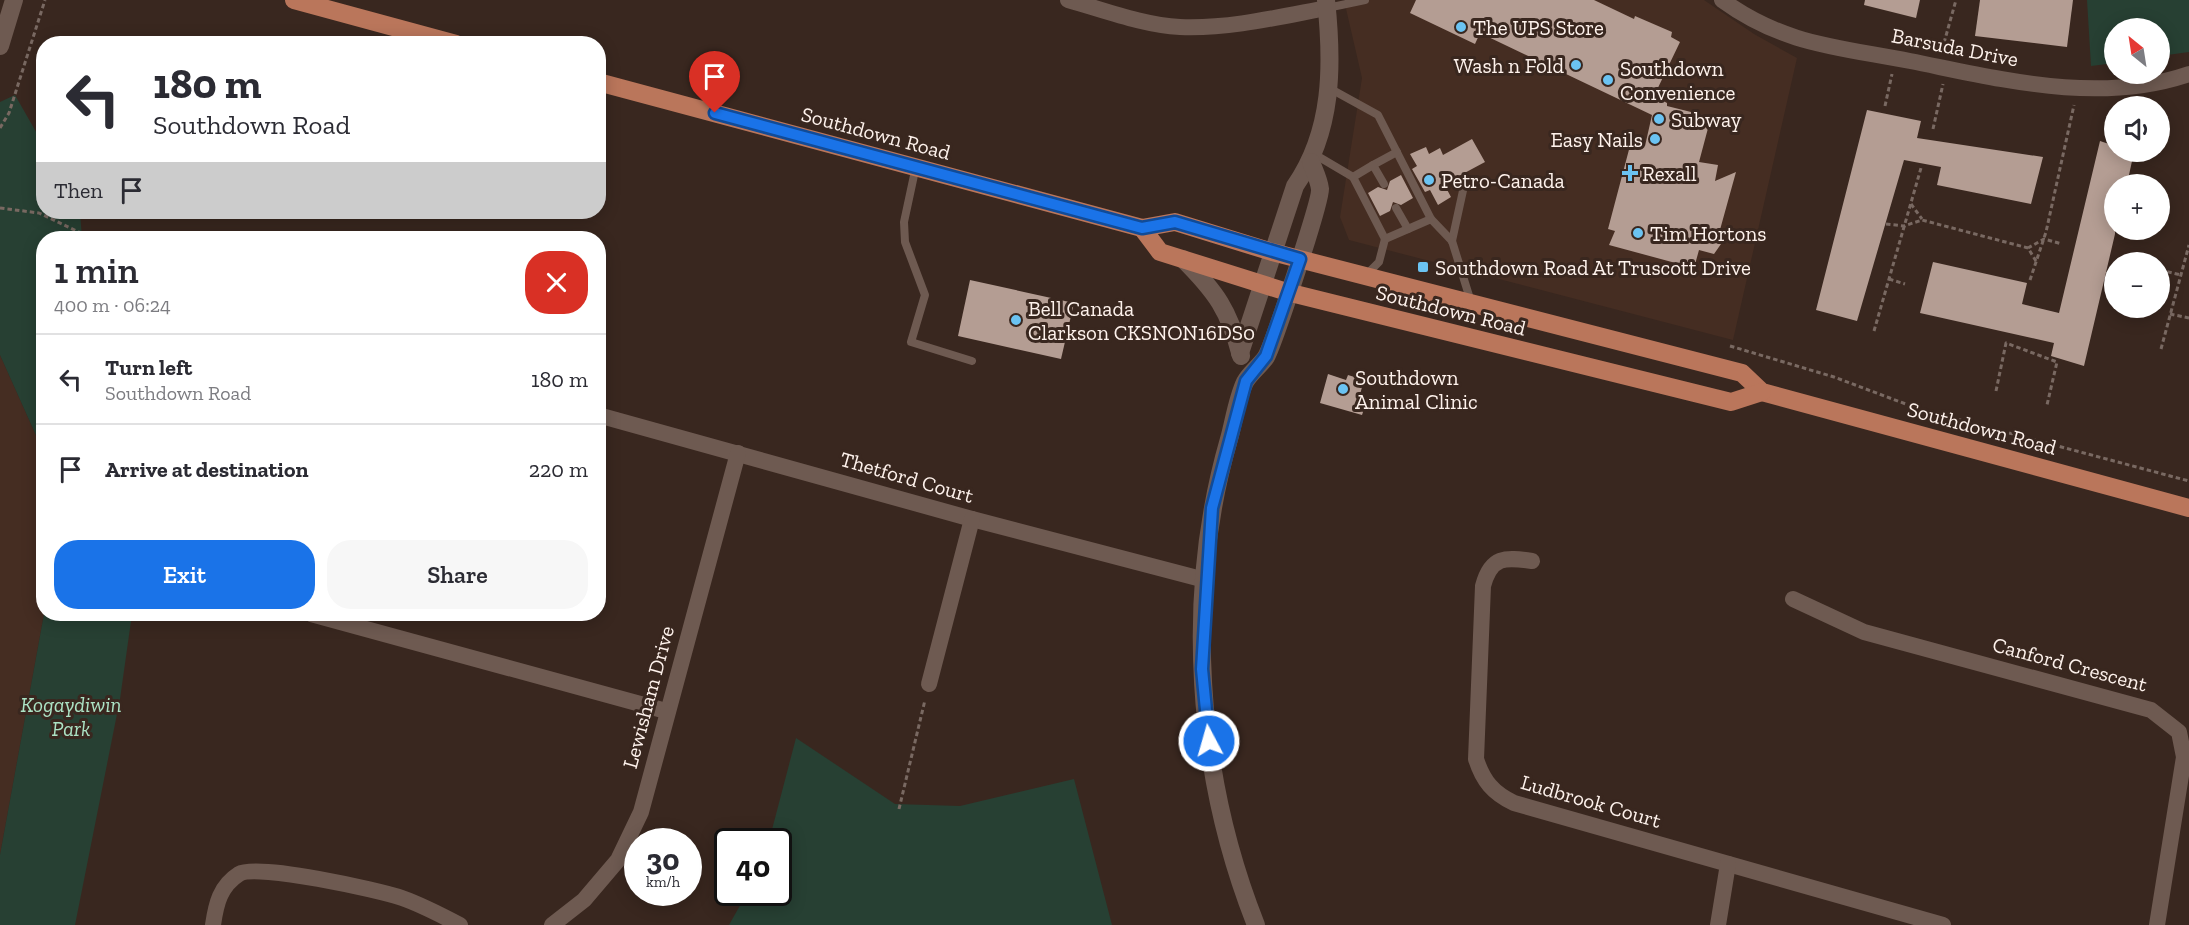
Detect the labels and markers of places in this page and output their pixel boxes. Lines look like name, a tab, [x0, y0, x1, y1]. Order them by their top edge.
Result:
place label: The UPS Store	[1473, 15, 1604, 40]
marker: The UPS Store	[1454, 20, 1468, 34]
pin	[689, 51, 740, 113]
place label: Wash n Fold	[1454, 53, 1564, 78]
place label: Southdown Convenience	[1620, 56, 1736, 105]
marker: Wash n Fold	[1569, 58, 1583, 72]
marker: Southdown Convenience	[1601, 73, 1615, 87]
place label: Subway	[1671, 107, 1742, 132]
marker: Subway	[1652, 112, 1666, 126]
place label: Easy Nails	[1551, 127, 1643, 152]
marker: Easy Nails	[1648, 132, 1662, 146]
place label: Rexall	[1642, 161, 1697, 186]
marker: Rexall	[1623, 166, 1637, 180]
place label: Petro-Canada	[1441, 168, 1565, 193]
marker: Petro-Canada	[1422, 173, 1436, 187]
place label: Tim Hortons	[1650, 221, 1767, 246]
marker: Tim Hortons	[1631, 226, 1645, 240]
place label: Southdown Road At Truscott Drive	[1435, 255, 1751, 280]
marker: Southdown Road At Truscott Drive	[1416, 260, 1430, 274]
place label: Bell Canada Clarkson CKSNON16DS0	[1028, 296, 1255, 345]
marker: Bell Canada Clarkson CKSNON16DS0	[1009, 313, 1023, 327]
place label: Southdown Animal Clinic	[1355, 365, 1478, 414]
marker: Southdown Animal Clinic	[1336, 382, 1350, 396]

